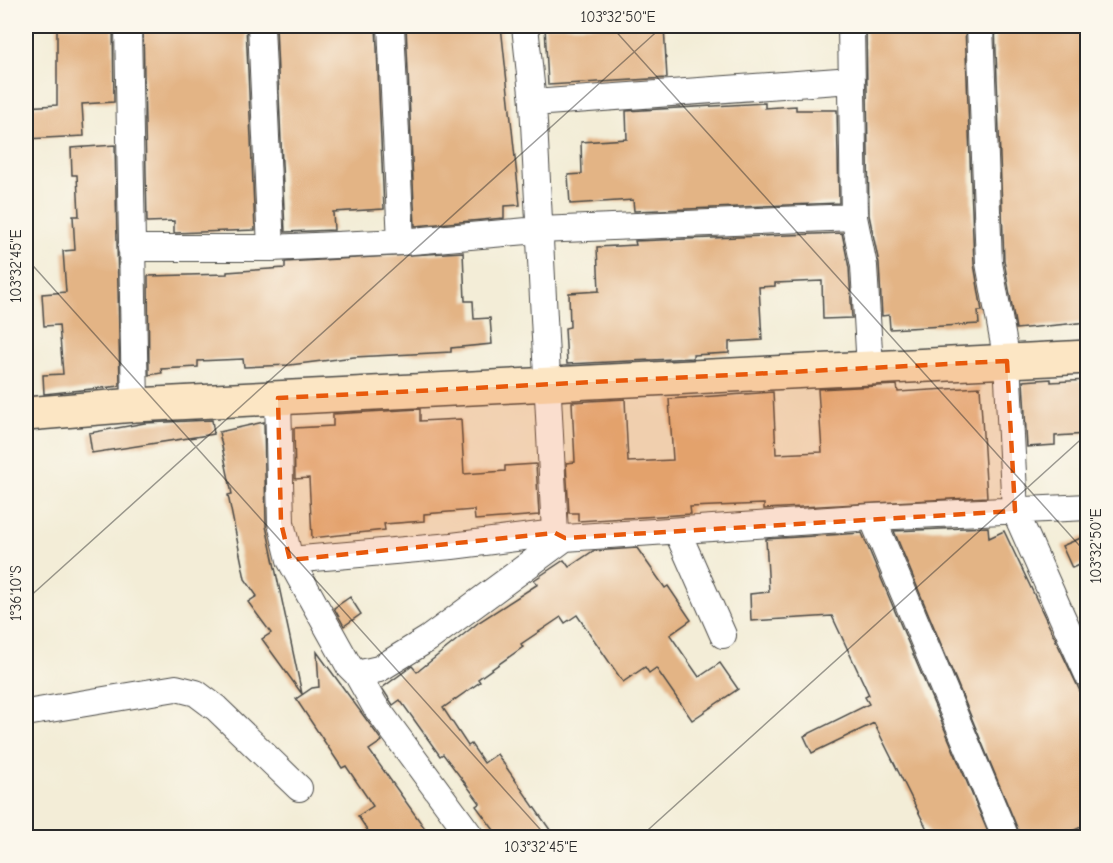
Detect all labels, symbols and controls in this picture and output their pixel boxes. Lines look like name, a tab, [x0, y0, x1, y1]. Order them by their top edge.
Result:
text: 103°32'50"E	[580, 8, 656, 26]
text: 103°32'45"E	[7, 229, 25, 303]
text: 103°32'50"E	[1087, 508, 1105, 584]
text: 1°36'10"S	[7, 565, 25, 621]
text: 103°32'45"E	[504, 838, 578, 856]

